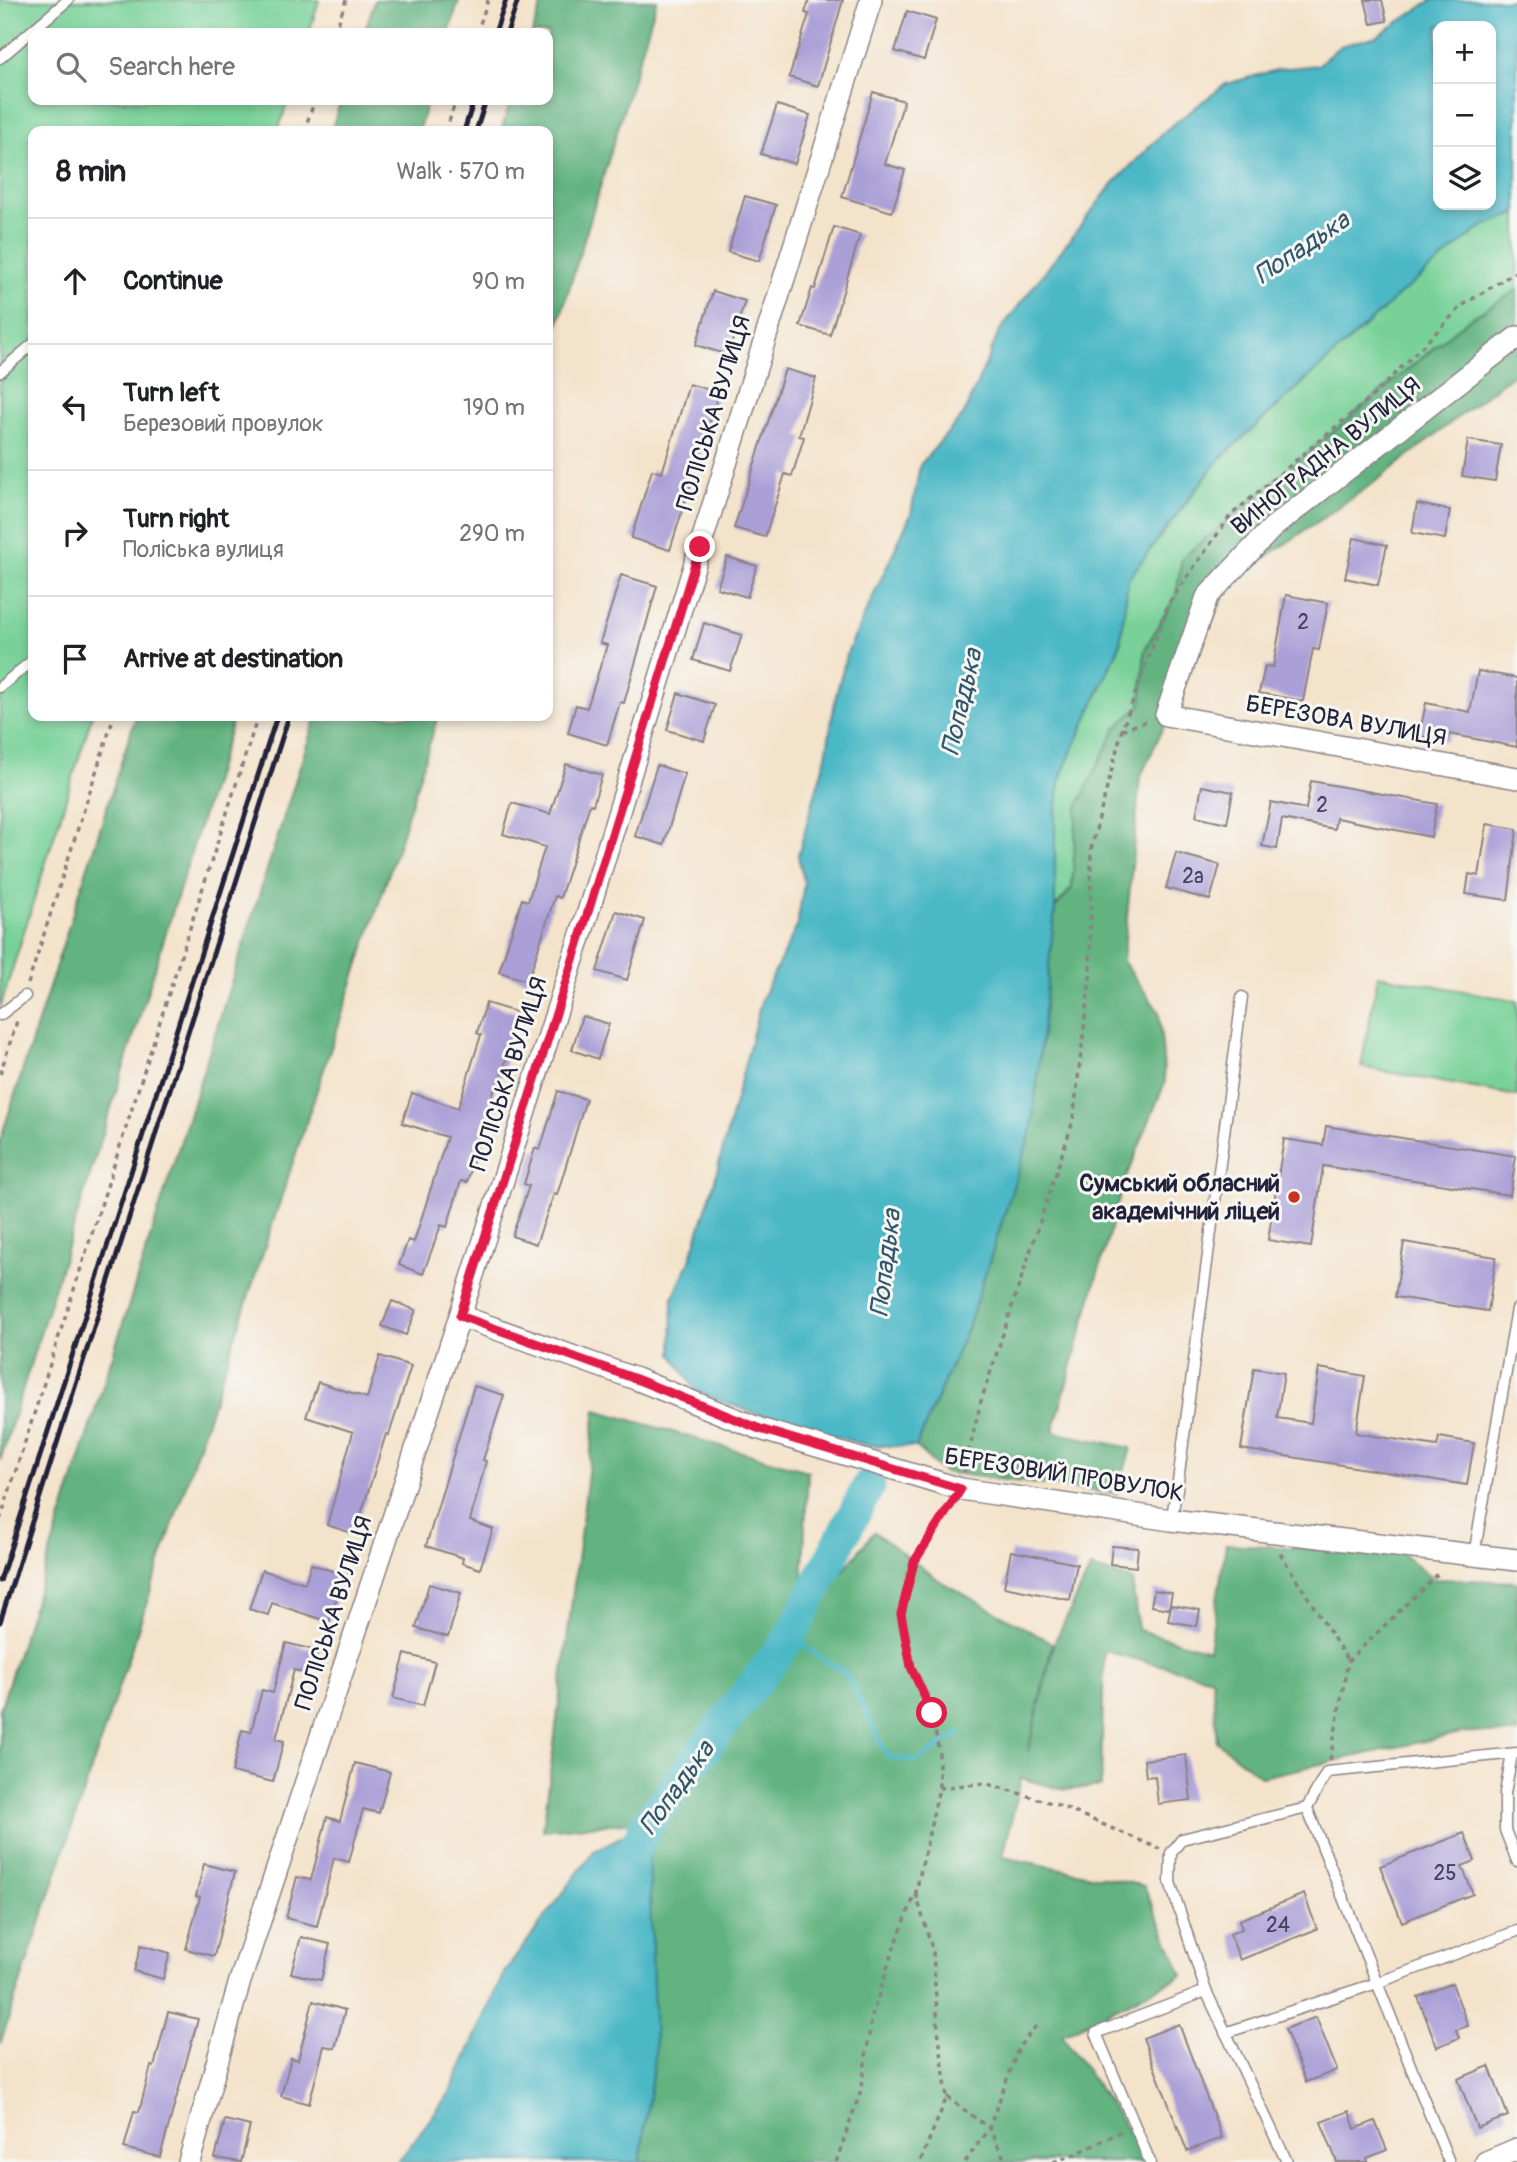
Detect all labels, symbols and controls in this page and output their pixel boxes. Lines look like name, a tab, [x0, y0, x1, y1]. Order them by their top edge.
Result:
map controls	[1433, 21, 1496, 210]
button: +	[1433, 21, 1496, 84]
search box	[28, 28, 553, 105]
icon: search	[52, 48, 90, 86]
text: Search here	[108, 51, 235, 83]
button: −	[1433, 84, 1496, 147]
button: layers	[1433, 147, 1496, 210]
text: 8 min	[56, 153, 126, 190]
text: Walk · 570 m	[396, 157, 525, 186]
water label: Попадька	[1248, 203, 1357, 291]
icon: ahead	[56, 262, 94, 300]
text: Continue	[123, 265, 223, 297]
text: 90 m	[472, 267, 525, 296]
street label: ПОЛІСЬКА ВУЛИЦЯ	[671, 312, 757, 514]
street label: ВИНОГРАДНА ВУЛИЦЯ	[1225, 371, 1427, 541]
text: Turn left	[123, 377, 219, 409]
icon: left	[56, 388, 94, 426]
text: 190 m	[463, 393, 525, 422]
text: Березовий провулок	[123, 409, 324, 438]
text: Turn right	[123, 503, 229, 535]
icon: right	[56, 514, 94, 552]
text: 290 m	[459, 519, 525, 548]
route end	[684, 531, 715, 562]
text: Поліська вулиця	[123, 535, 284, 564]
house number: 2	[1297, 609, 1309, 636]
icon: arrive	[56, 640, 94, 678]
text: Arrive at destination	[123, 643, 343, 675]
water label: Попадька	[934, 644, 990, 758]
street label: БЕРЕЗОВА ВУЛИЦЯ	[1244, 689, 1448, 753]
house number: 2	[1316, 792, 1328, 819]
house number: 2а	[1182, 863, 1204, 890]
street label: ПОЛІСЬКА ВУЛИЦЯ	[464, 973, 554, 1175]
place label: Сумський обласний академічний ліцей	[1079, 1169, 1280, 1226]
marker: Сумський обласний академічний ліцей	[1286, 1189, 1302, 1205]
water label: Попадька	[864, 1206, 909, 1319]
street label: БЕРЕЗОВИЙ ПРОВУЛОК	[942, 1442, 1186, 1508]
street label: ПОЛІСЬКА ВУЛИЦЯ	[289, 1512, 379, 1714]
route start	[916, 1697, 947, 1728]
water label: Попадька	[632, 1733, 723, 1841]
house number: 25	[1433, 1860, 1457, 1887]
house number: 24	[1266, 1912, 1290, 1939]

